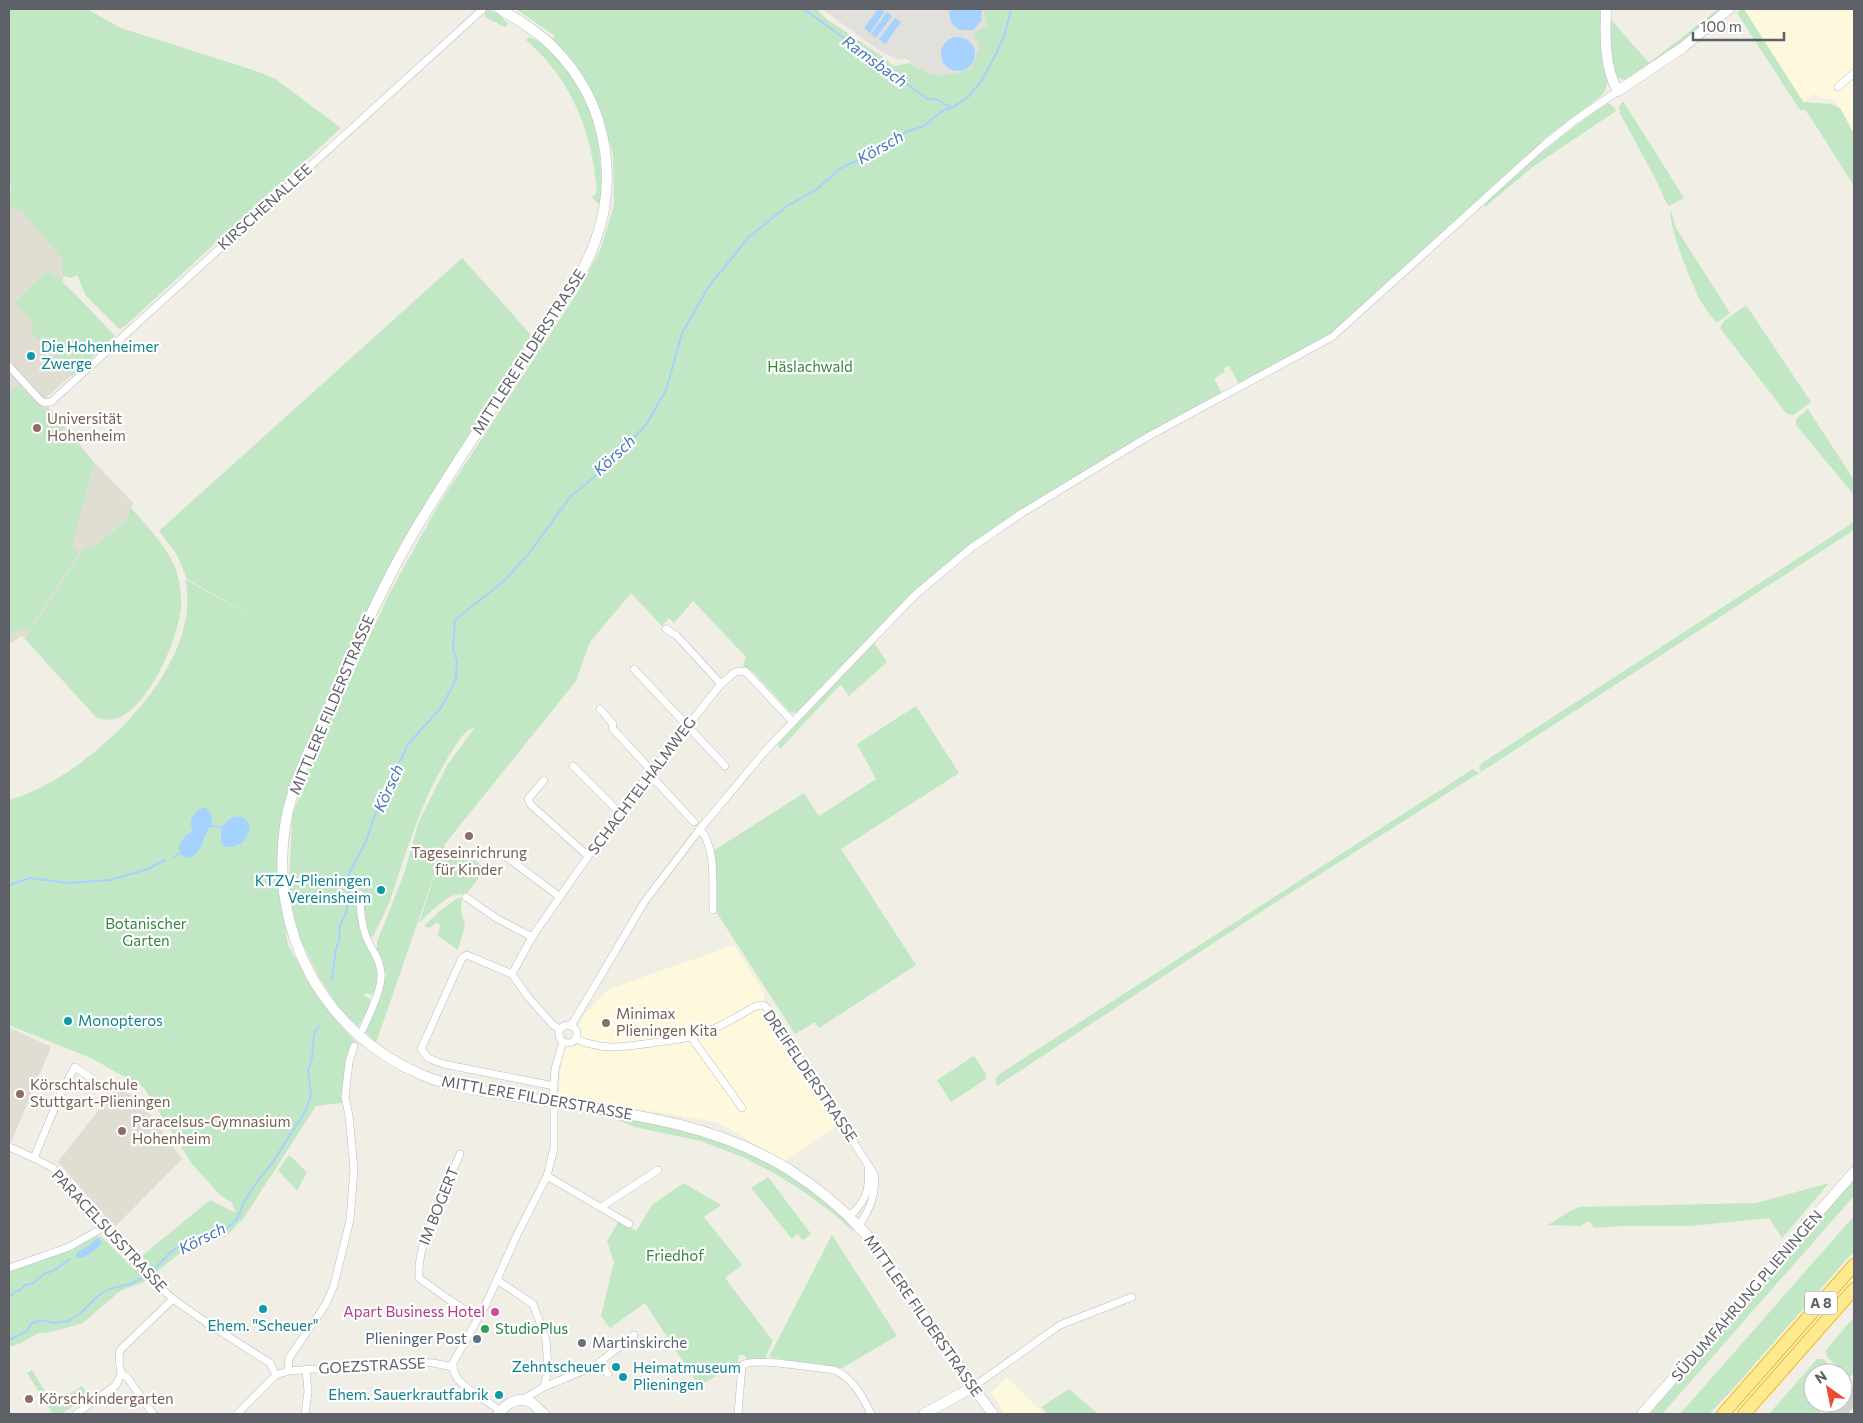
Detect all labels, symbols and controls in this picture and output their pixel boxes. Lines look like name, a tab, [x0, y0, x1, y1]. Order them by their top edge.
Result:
scale bar	[1693, 10, 1784, 42]
text: 100 m	[1700, 17, 1742, 35]
water label: Ramsbach	[839, 31, 911, 90]
water label: Körsch	[853, 126, 906, 167]
street label: KIRSCHENALLEE	[214, 159, 315, 253]
street label: MITTLERE FILDERSTRASSE	[468, 265, 588, 438]
place label: Die Hohenheimer Zwerge	[41, 337, 159, 372]
marker: Die Hohenheimer Zwerge	[25, 350, 37, 362]
park label: Häslachwald	[767, 357, 853, 375]
place label: Universität Hohenheim	[47, 409, 126, 444]
marker: Universität Hohenheim	[31, 422, 43, 434]
water label: Körsch	[589, 431, 638, 479]
street label: MITTLERE FILDERSTRASSE	[285, 612, 377, 797]
street label: SCHACHTELHALMWEG	[583, 713, 699, 858]
water label: Körsch	[369, 761, 406, 814]
marker: Tageseinrichrung für Kinder	[463, 830, 475, 842]
place label: Tageseinrichrung für Kinder	[411, 843, 527, 878]
place label: KTZV-Plieningen Vereinsheim	[255, 871, 371, 906]
marker: KTZV-Plieningen Vereinsheim	[375, 884, 387, 896]
park label: Botanischer Garten	[105, 914, 187, 949]
place label: Minimax Plieningen Kita	[616, 1004, 717, 1039]
street label: DREIFELDERSTRASSE	[760, 1006, 862, 1145]
place label: Monopteros	[78, 1011, 163, 1029]
marker: Monopteros	[62, 1015, 74, 1027]
marker: Minimax Plieningen Kita	[600, 1017, 612, 1029]
street label: MITTLERE FILDERSTRASSE	[440, 1071, 634, 1123]
place label: Körschtalschule Stuttgart-Plieningen	[30, 1075, 170, 1110]
marker: Körschtalschule Stuttgart-Plieningen	[14, 1088, 26, 1100]
place label: Paracelsus-Gymnasium Hohenheim	[132, 1112, 291, 1147]
marker: Paracelsus-Gymnasium Hohenheim	[116, 1125, 128, 1137]
street label: IM BOGERT	[414, 1164, 462, 1247]
street label: PARACELSUSSTRASSE	[48, 1166, 171, 1295]
street label: SÜDUMFAHRUNG PLIENINGEN	[1668, 1207, 1826, 1385]
water label: Körsch	[175, 1218, 228, 1257]
street label: MITTLERE FILDERSTRASSE	[861, 1231, 987, 1400]
park label: Friedhof	[646, 1246, 704, 1264]
road number: A 8	[1805, 1292, 1837, 1315]
place label: Apart Business Hotel	[343, 1302, 485, 1320]
marker: Ehem. "Scheuer"	[257, 1303, 269, 1315]
marker: Apart Business Hotel	[489, 1306, 501, 1318]
place label: Ehem. "Scheuer"	[207, 1316, 319, 1334]
place label: StudioPlus	[495, 1319, 568, 1337]
marker: StudioPlus	[479, 1323, 491, 1335]
place label: Plieninger Post	[365, 1329, 467, 1347]
marker: Plieninger Post	[471, 1333, 483, 1345]
place label: Martinskirche	[592, 1333, 687, 1351]
marker: Martinskirche	[576, 1337, 588, 1349]
street label: GOEZSTRASSE	[318, 1353, 426, 1377]
place label: Zehntscheuer	[512, 1357, 606, 1375]
place label: Heimatmuseum Plieningen	[633, 1358, 741, 1393]
marker: Zehntscheuer	[610, 1361, 622, 1373]
north arrow	[1803, 1363, 1853, 1413]
marker: Heimatmuseum Plieningen	[617, 1371, 629, 1383]
place label: Ehem. Sauerkrautfabrik	[328, 1385, 489, 1403]
place label: Körschkindergarten	[39, 1389, 174, 1407]
marker: Ehem. Sauerkrautfabrik	[493, 1389, 505, 1401]
marker: Körschkindergarten	[23, 1393, 35, 1405]

